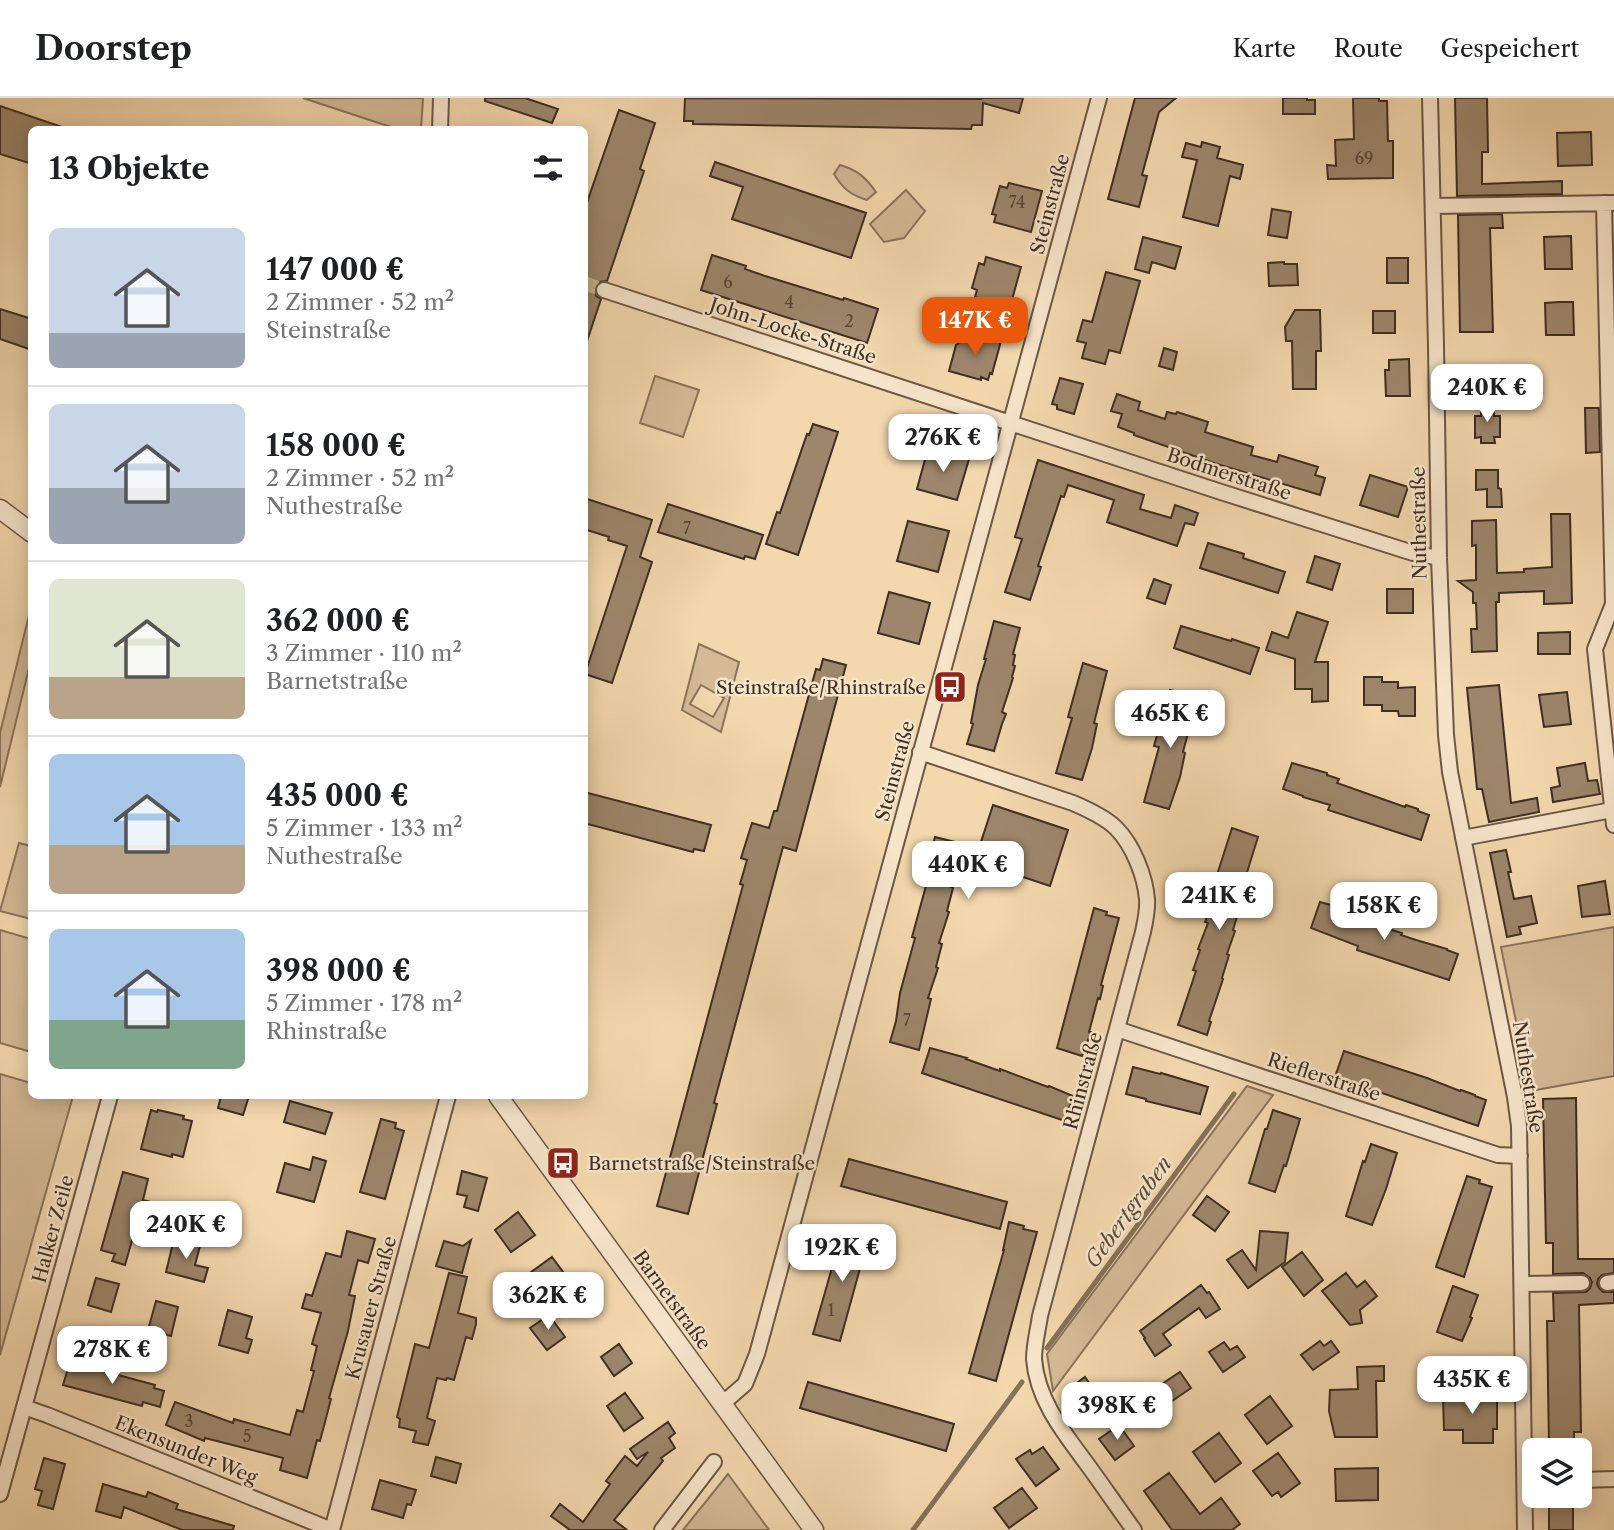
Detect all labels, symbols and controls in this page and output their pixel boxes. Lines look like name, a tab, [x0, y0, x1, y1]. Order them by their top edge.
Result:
text: Doorstep	[35, 28, 192, 69]
text: Karte	[1232, 34, 1296, 63]
text: Route	[1334, 34, 1403, 63]
text: Gespeichert	[1441, 34, 1579, 63]
house number: 69	[1355, 148, 1373, 168]
icon: filters	[529, 149, 567, 187]
text: 13 Objekte	[49, 150, 209, 187]
street label: Steinstraße	[1026, 151, 1074, 257]
house number: 74	[1009, 192, 1025, 212]
text: 147 000 €	[266, 251, 404, 288]
icon: home	[105, 256, 189, 340]
house number: 6	[723, 272, 733, 292]
text: 2 Zimmer · 52 m²	[266, 288, 454, 316]
street label: John-Locke-Straße	[704, 292, 879, 369]
house number: 4	[784, 292, 794, 312]
pin: 147K €	[918, 298, 1032, 357]
text: 147K €	[938, 306, 1012, 334]
house number: 2	[844, 311, 854, 331]
text: Steinstraße	[266, 316, 391, 344]
pin: 240K €	[1430, 364, 1544, 424]
text: 240K €	[1447, 373, 1527, 401]
pin: 276K €	[886, 414, 1000, 474]
text: 276K €	[905, 423, 981, 451]
text: 158 000 €	[266, 427, 406, 464]
icon: home	[105, 432, 189, 516]
street label: Bodmerstraße	[1164, 443, 1294, 505]
text: 2 Zimmer · 52 m²	[266, 464, 454, 492]
street label: Nuthestraße	[1407, 466, 1431, 580]
text: Nuthestraße	[266, 492, 403, 520]
house number: 7	[683, 518, 691, 538]
text: 362 000 €	[266, 602, 410, 639]
icon: home	[105, 607, 189, 691]
text: 3 Zimmer · 110 m²	[266, 639, 462, 667]
text: Barnetstraße	[266, 667, 408, 695]
bus stop icon: Steinstraße/Rhinstraße	[931, 668, 969, 706]
place label: Steinstraße/Rhinstraße	[716, 676, 926, 699]
pin: 465K €	[1113, 690, 1227, 750]
text: 465K €	[1131, 699, 1209, 727]
street label: Steinstraße	[871, 718, 919, 824]
text: 435 000 €	[266, 777, 409, 814]
icon: home	[105, 782, 189, 866]
text: 5 Zimmer · 133 m²	[266, 814, 463, 842]
text: Nuthestraße	[266, 842, 403, 870]
pin: 440K €	[911, 842, 1025, 901]
text: 440K €	[928, 850, 1008, 878]
pin: 241K €	[1162, 872, 1276, 932]
text: 241K €	[1181, 881, 1257, 909]
pin: 158K €	[1327, 882, 1441, 942]
text: 158K €	[1346, 891, 1422, 919]
text: 398 000 €	[266, 952, 411, 989]
icon: home	[105, 957, 189, 1041]
text: 5 Zimmer · 178 m²	[266, 989, 462, 1017]
house number: 7	[903, 1010, 911, 1030]
text: Rhinstraße	[266, 1017, 387, 1045]
street label: Nuthestraße	[1508, 1019, 1548, 1135]
street label: Rhinstraße	[1059, 1030, 1107, 1132]
street label: Rieflerstraße	[1265, 1048, 1383, 1106]
bus stop icon: Barnetstraße/Steinstraße	[544, 1144, 582, 1182]
place label: Barnetstraße/Steinstraße	[588, 1152, 815, 1175]
water label: Gebertgraben	[1079, 1152, 1177, 1272]
street label: Halker Zeile	[28, 1172, 78, 1286]
pin: 240K €	[129, 1202, 243, 1261]
text: 240K €	[146, 1210, 226, 1238]
pin: 192K €	[785, 1224, 899, 1284]
text: 192K €	[804, 1233, 880, 1261]
street label: Krusauer Straße	[341, 1234, 401, 1382]
street label: Barnetstraße	[628, 1246, 716, 1354]
pin: 362K €	[491, 1272, 605, 1332]
text: 362K €	[509, 1281, 587, 1309]
house number: 1	[828, 1300, 835, 1320]
pin: 278K €	[55, 1326, 169, 1386]
text: 278K €	[73, 1335, 151, 1363]
pin: 435K €	[1415, 1356, 1529, 1416]
text: 435K €	[1433, 1365, 1511, 1393]
pin: 398K €	[1060, 1382, 1174, 1442]
text: 398K €	[1077, 1391, 1157, 1419]
street label: Ekensunder Weg	[111, 1411, 262, 1489]
house number: 3	[185, 1411, 193, 1431]
house number: 5	[243, 1426, 251, 1446]
map controls	[1522, 1438, 1592, 1508]
button: layers	[1522, 1438, 1592, 1508]

